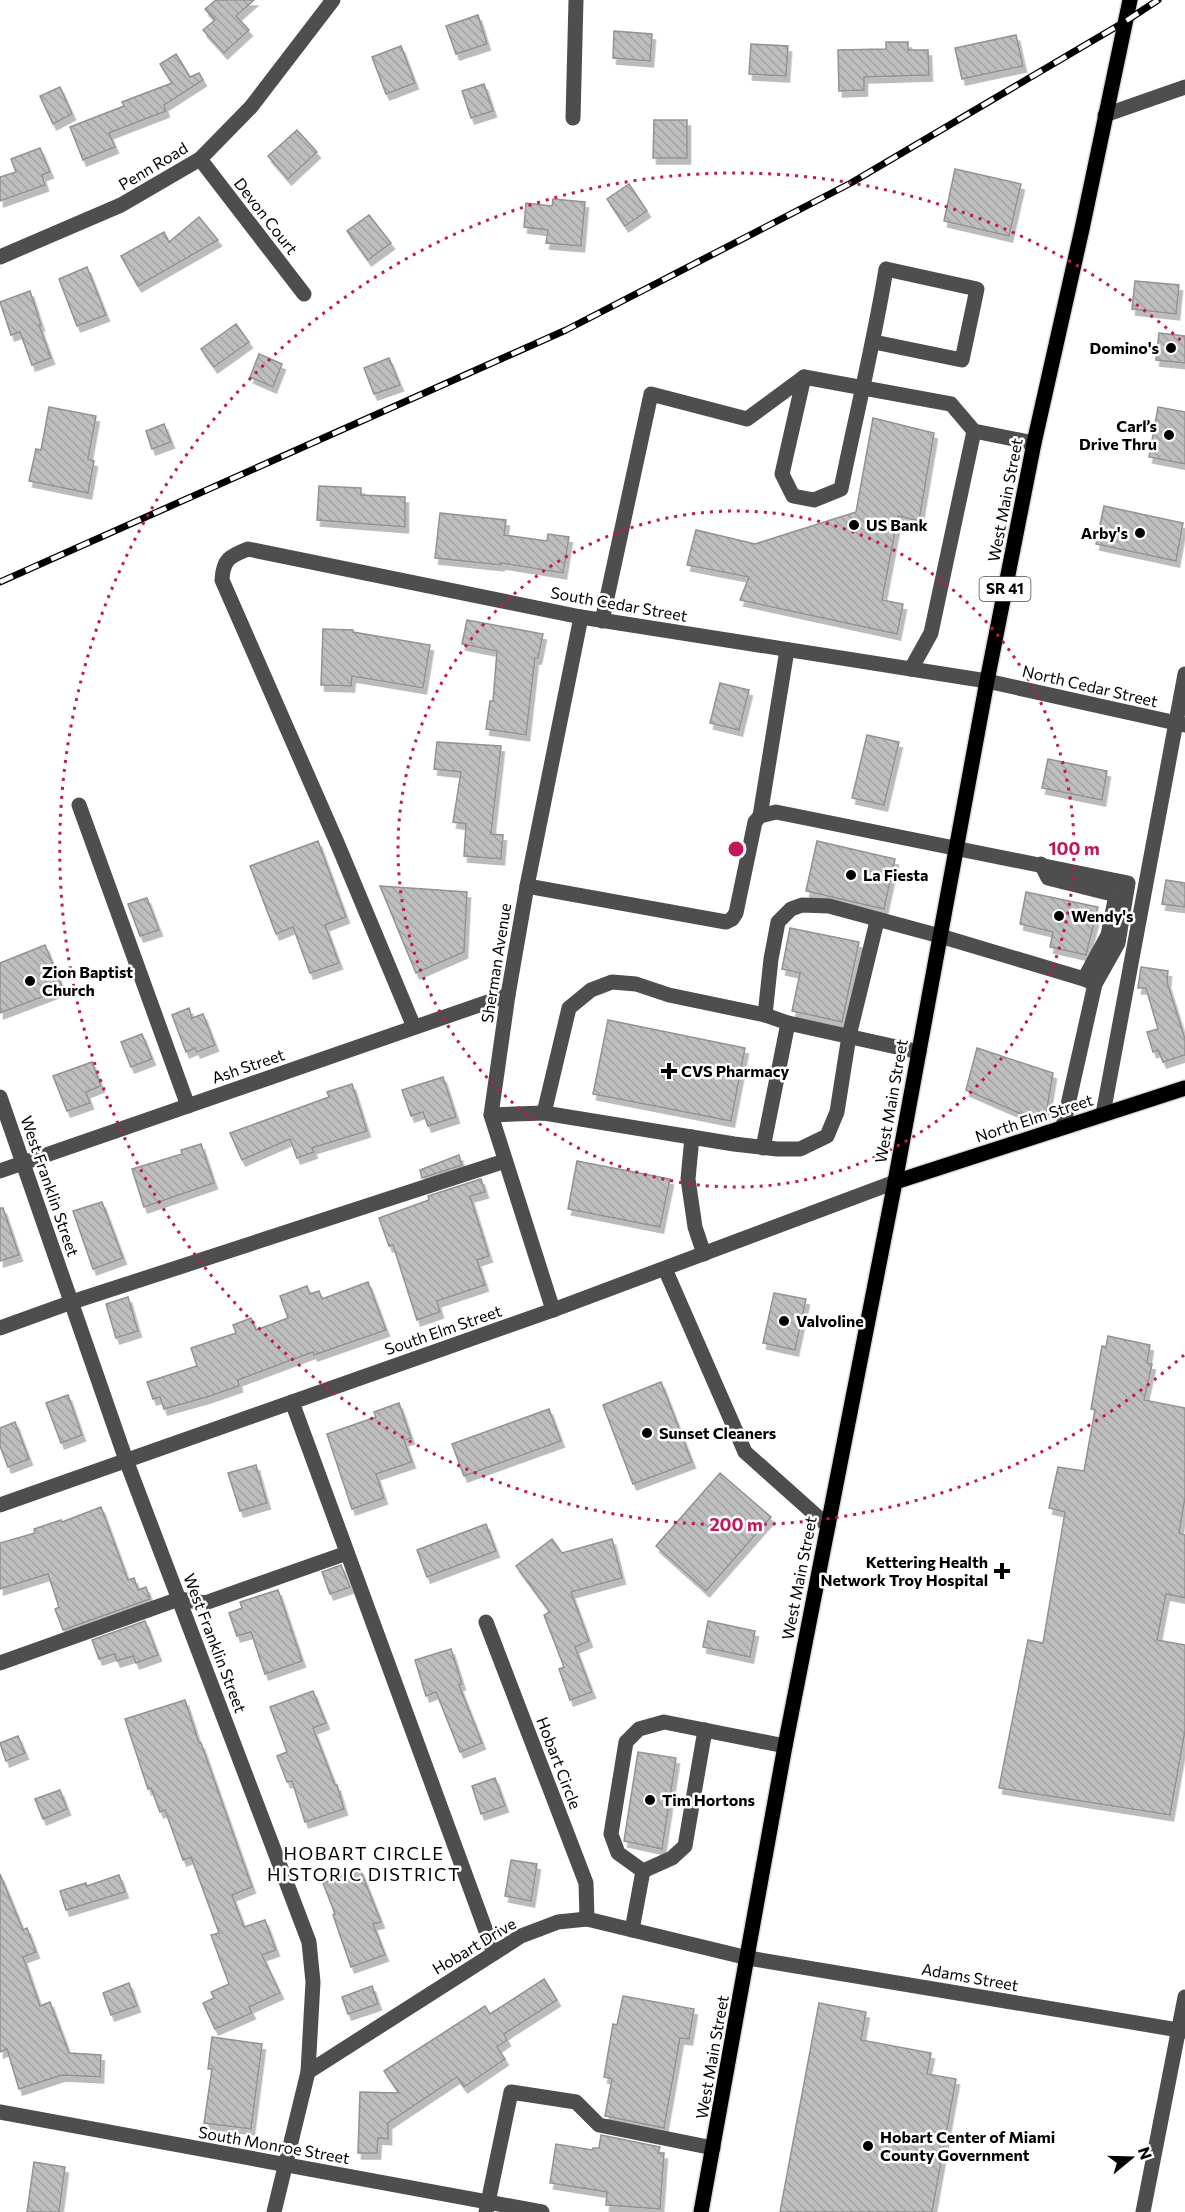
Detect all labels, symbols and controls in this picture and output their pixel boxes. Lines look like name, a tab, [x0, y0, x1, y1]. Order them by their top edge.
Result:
street label: Penn Road	[115, 138, 191, 194]
street label: Devon Court	[231, 174, 303, 258]
place label: Domino's	[1089, 338, 1159, 357]
marker: Domino's	[1164, 341, 1178, 355]
place label: Carl’s Drive Thru	[1079, 416, 1157, 453]
marker: Carl’s Drive Thru	[1162, 428, 1176, 442]
street label: West Main Street	[983, 436, 1026, 563]
place label: US Bank	[866, 515, 929, 534]
marker: US Bank	[847, 518, 861, 532]
place label: Arby's	[1081, 523, 1128, 542]
marker: Arby's	[1133, 526, 1147, 540]
road number: SR 41	[980, 577, 1030, 601]
street label: South Cedar Street	[549, 582, 689, 625]
street label: North Cedar Street	[1021, 661, 1160, 710]
text: 100 m	[1048, 837, 1100, 859]
centre of rings	[726, 839, 746, 859]
place label: La Fiesta	[863, 865, 928, 884]
marker: La Fiesta	[844, 868, 858, 882]
street label: Sherman Avenue	[477, 902, 514, 1024]
place label: Wendy's	[1071, 906, 1134, 925]
marker: Wendy's	[1052, 909, 1066, 923]
place label: Zion Baptist Church	[42, 962, 133, 999]
marker: Zion Baptist Church	[23, 974, 37, 988]
street label: West Main Street	[870, 1037, 911, 1164]
street label: Ash Street	[209, 1044, 287, 1087]
place label: CVS Pharmacy	[681, 1061, 789, 1080]
marker: CVS Pharmacy	[662, 1064, 676, 1078]
street label: North Elm Street	[973, 1089, 1096, 1146]
street label: West Franklin Street	[17, 1113, 84, 1259]
street label: South Elm Street	[382, 1300, 504, 1358]
place label: Valvoline	[796, 1311, 864, 1330]
marker: Valvoline	[777, 1314, 791, 1328]
place label: Sunset Cleaners	[659, 1423, 776, 1442]
marker: Sunset Cleaners	[640, 1426, 654, 1440]
text: 200 m	[709, 1513, 763, 1535]
street label: West Main Street	[777, 1514, 820, 1641]
place label: Kettering Health Network Troy Hospital	[820, 1552, 988, 1589]
marker: Kettering Health Network Troy Hospital	[993, 1562, 1011, 1580]
street label: West Franklin Street	[180, 1571, 251, 1715]
street label: Hobart Circle	[533, 1714, 586, 1812]
place label: Tim Hortons	[662, 1790, 755, 1809]
marker: Tim Hortons	[643, 1793, 657, 1807]
district label: HOBART CIRCLE HISTORIC DISTRICT	[267, 1842, 461, 1885]
street label: Hobart Drive	[429, 1913, 519, 1978]
street label: Adams Street	[920, 1959, 1020, 1994]
street label: West Main Street	[691, 1993, 732, 2120]
street label: South Monroe Street	[197, 2122, 352, 2167]
place label: Hobart Center of Miami County Government	[880, 2127, 1055, 2164]
north arrow	[1101, 2128, 1161, 2188]
marker: Hobart Center of Miami County Government	[861, 2139, 875, 2153]
text: N	[1135, 2144, 1157, 2162]

